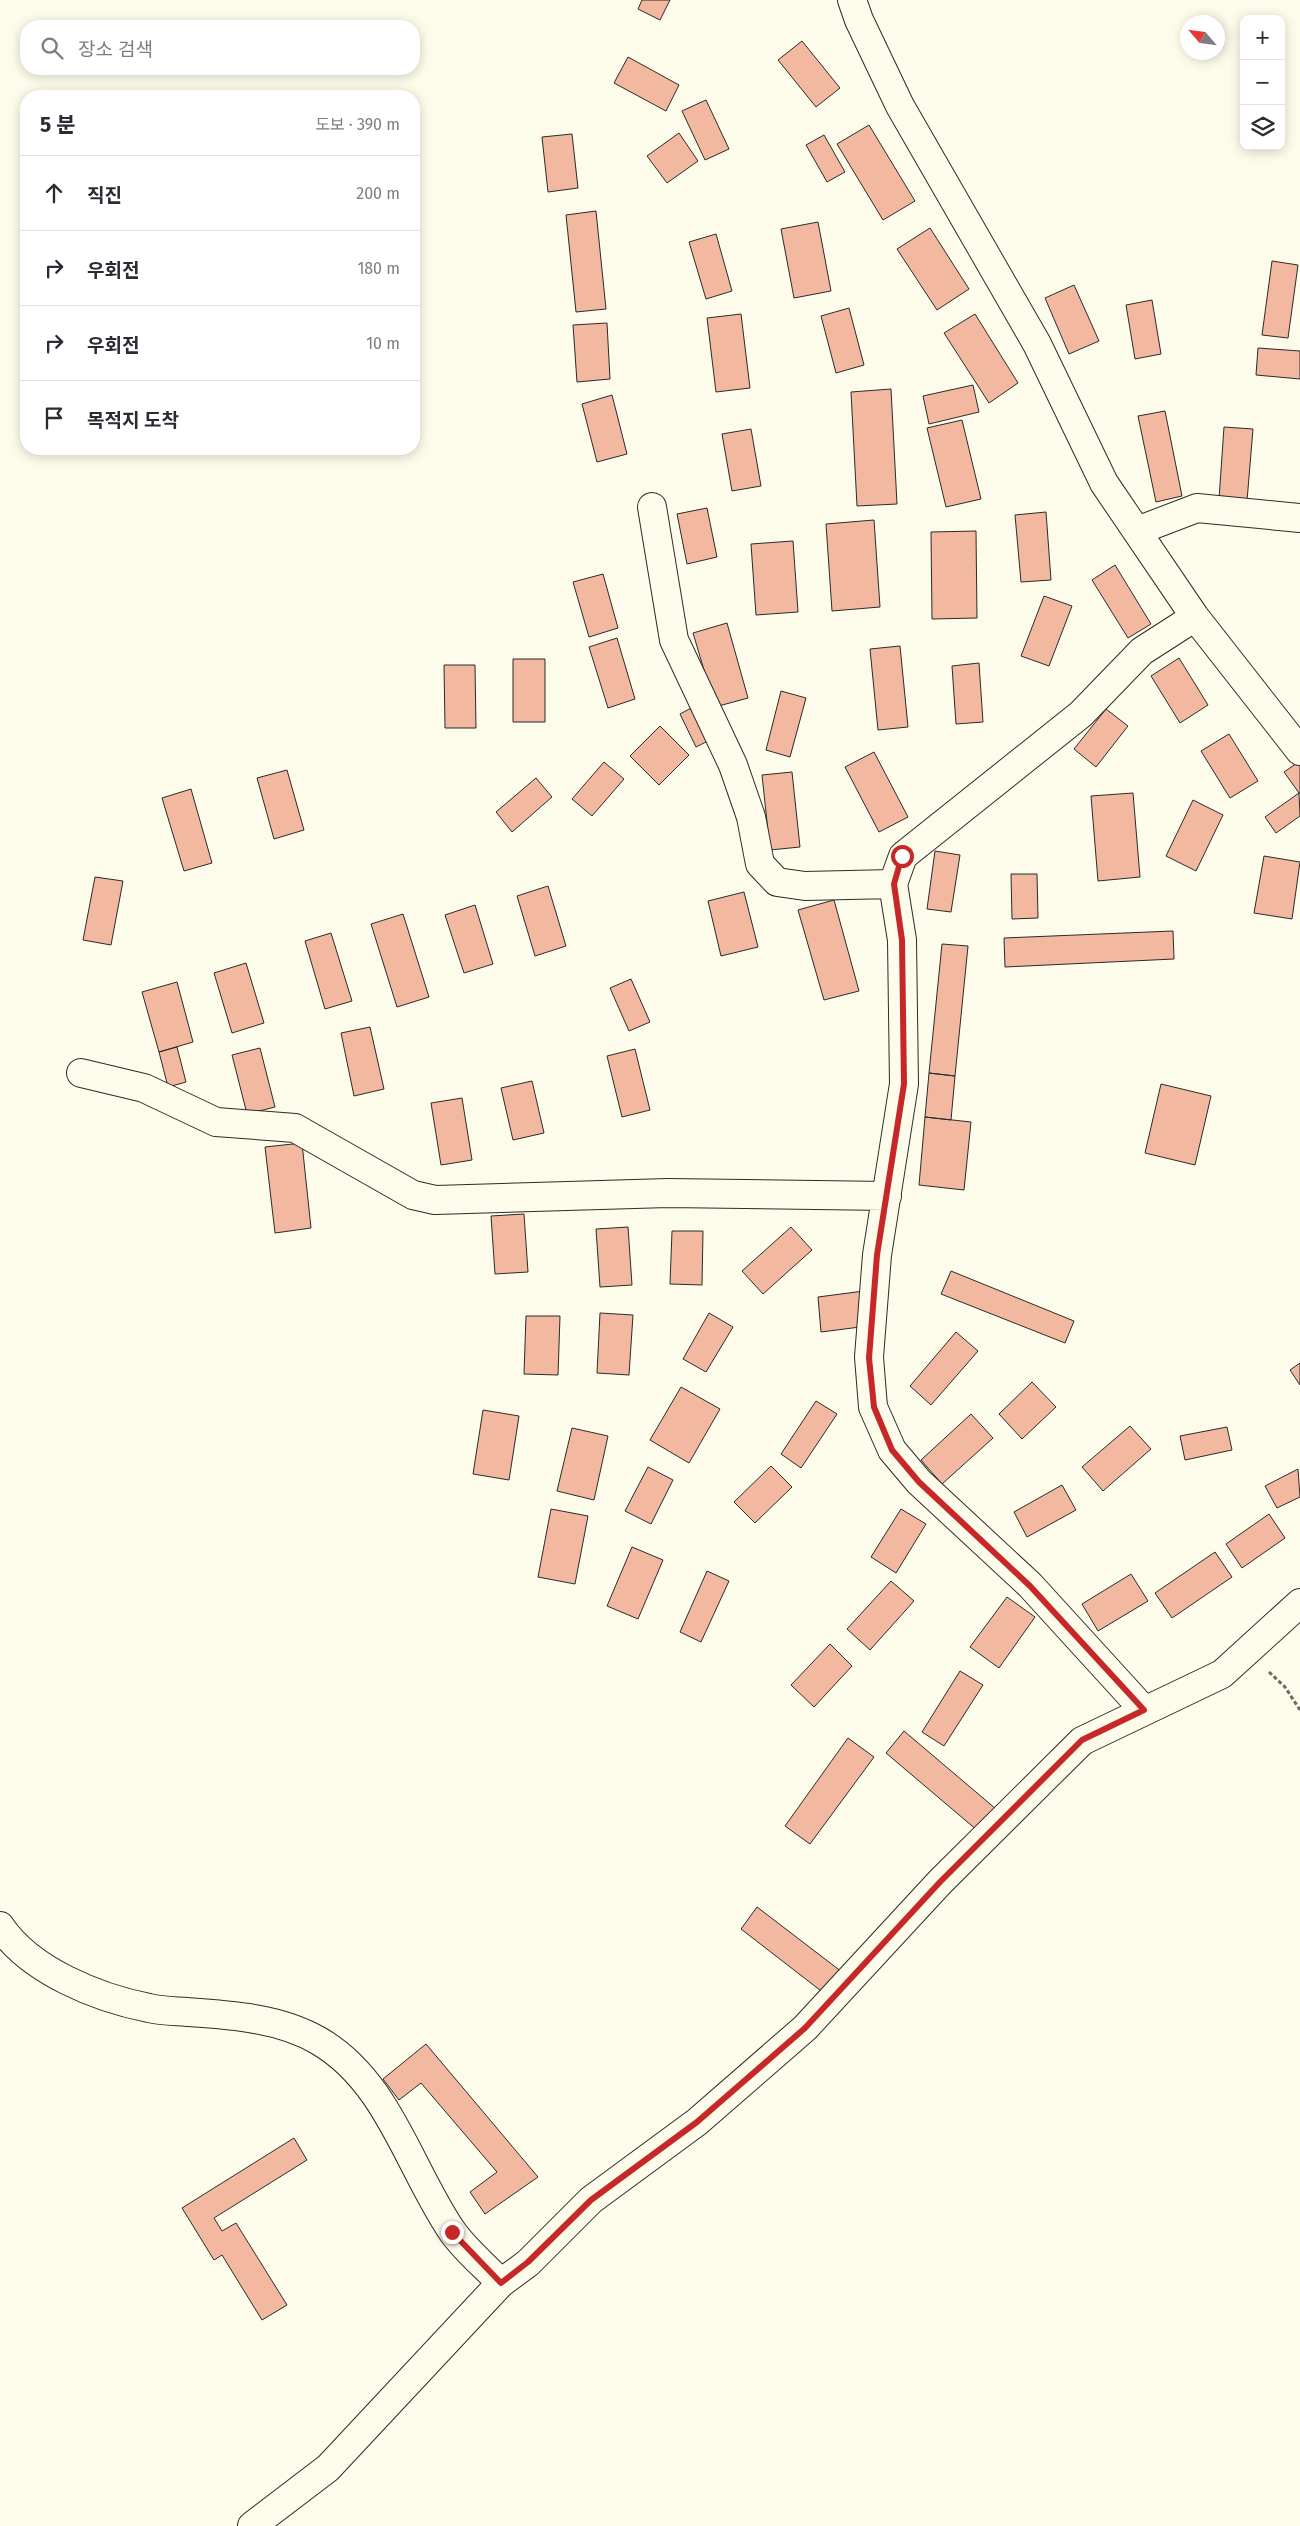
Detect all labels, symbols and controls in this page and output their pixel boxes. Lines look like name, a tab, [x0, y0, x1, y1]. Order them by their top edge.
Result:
north arrow	[1180, 15, 1225, 60]
map controls	[1240, 15, 1285, 150]
button: +	[1240, 15, 1285, 60]
search box	[20, 20, 420, 75]
icon: search	[38, 34, 66, 62]
text: 장소 검색	[78, 38, 153, 61]
button: −	[1240, 60, 1285, 105]
button: layers	[1240, 105, 1285, 150]
text: 5 분	[40, 112, 76, 138]
text: 도보 · 390 m	[315, 115, 400, 134]
icon: ahead	[40, 179, 68, 207]
text: 직진	[87, 184, 122, 207]
text: 200 m	[356, 184, 400, 203]
icon: right	[40, 254, 68, 282]
text: 우회전	[87, 259, 139, 282]
text: 180 m	[357, 259, 400, 278]
icon: right	[40, 329, 68, 357]
text: 우회전	[87, 334, 139, 357]
text: 10 m	[366, 334, 400, 353]
icon: arrive	[40, 404, 68, 432]
text: 목적지 도착	[87, 409, 179, 432]
route start	[891, 845, 914, 868]
route end	[441, 2221, 464, 2244]

